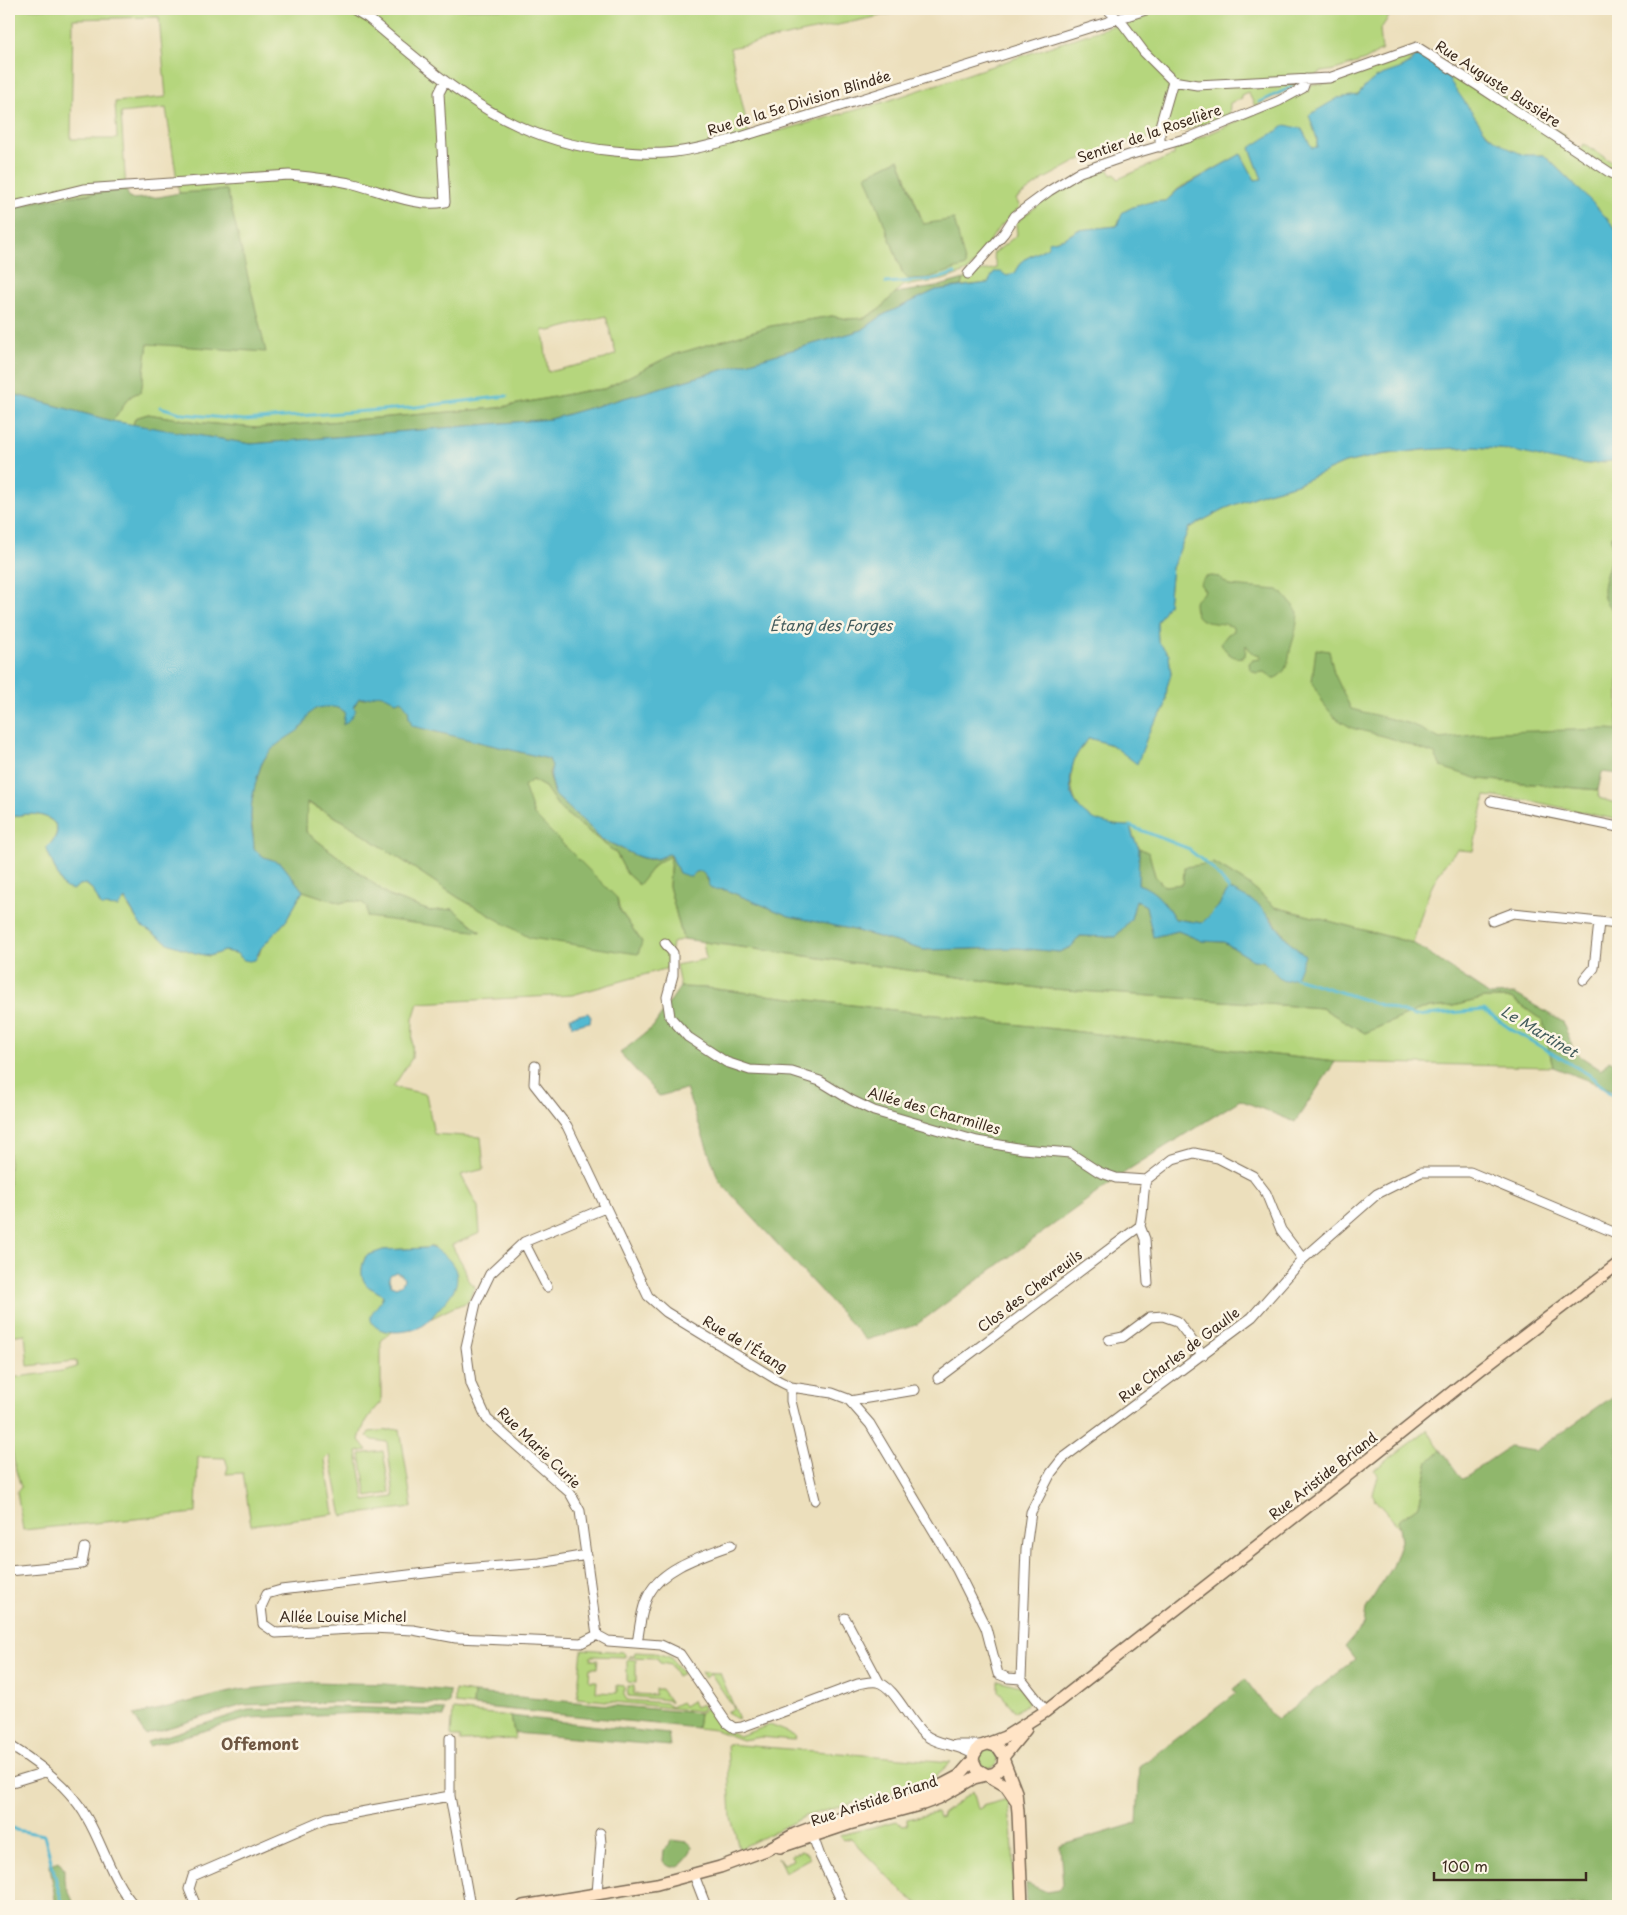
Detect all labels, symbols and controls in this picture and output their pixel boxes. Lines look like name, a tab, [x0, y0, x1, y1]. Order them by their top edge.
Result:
street label: Rue Auguste Bussière	[1431, 35, 1565, 132]
street label: Rue de la 5e Division Blindée	[705, 65, 893, 140]
street label: Sentier de la Roselière	[1074, 99, 1224, 168]
water label: Étang des Forges	[770, 613, 893, 636]
water label: Le Martinet	[1497, 999, 1584, 1064]
street label: Allée des Charmilles	[866, 1082, 1003, 1139]
street label: Clos des Chevreuils	[973, 1244, 1086, 1337]
street label: Rue Charles de Gaulle	[1114, 1302, 1244, 1407]
street label: Rue de l'Étang	[699, 1310, 792, 1377]
street label: Rue Marie Curie	[493, 1402, 586, 1493]
street label: Rue Aristide Briand	[1264, 1426, 1382, 1525]
street label: Allée Louise Michel	[280, 1606, 406, 1627]
district label: Offemont	[221, 1731, 299, 1755]
street label: Rue Aristide Briand	[808, 1770, 940, 1831]
scale bar	[1434, 1850, 1587, 1882]
text: 100 m	[1442, 1854, 1488, 1877]

